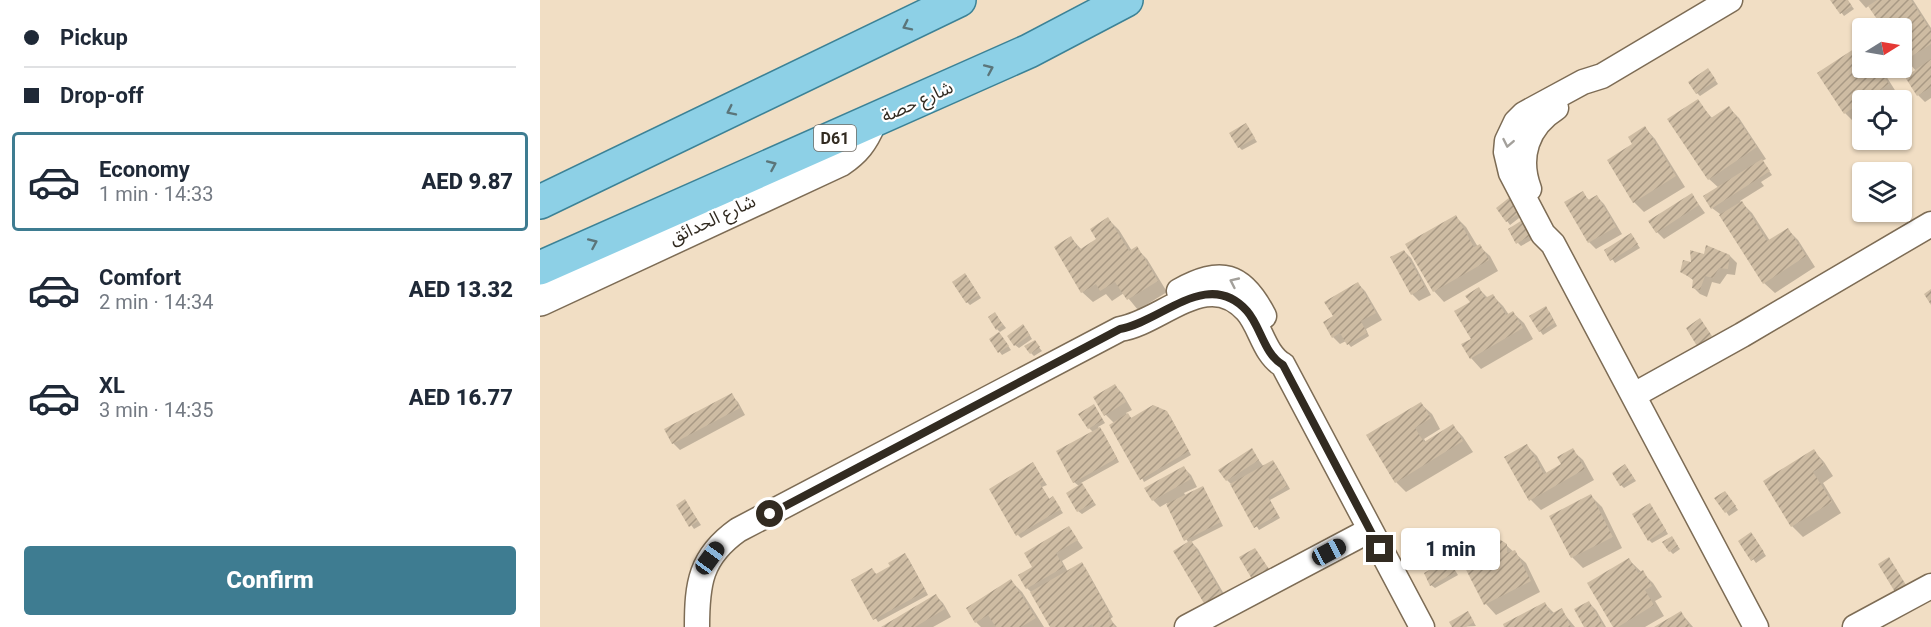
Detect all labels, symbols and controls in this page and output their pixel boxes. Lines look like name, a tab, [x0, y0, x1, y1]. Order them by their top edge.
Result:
one-way arrow	[902, 18, 913, 30]
north arrow	[1852, 18, 1912, 78]
map controls	[1852, 18, 1912, 222]
text: Pickup	[60, 25, 128, 50]
one-way arrow	[982, 65, 993, 77]
street label: شارع حصة	[878, 76, 958, 130]
text: Drop-off	[60, 83, 144, 108]
button: locate	[1852, 90, 1912, 150]
one-way arrow	[727, 103, 738, 115]
road number: D61	[814, 125, 856, 151]
one-way arrow	[1502, 138, 1515, 148]
icon: car	[27, 155, 81, 209]
text: Economy	[99, 157, 190, 182]
one-way arrow	[766, 161, 777, 173]
button: layers	[1852, 162, 1912, 222]
text: AED 9.87	[421, 169, 513, 194]
text: 1 min · 14:33	[99, 182, 214, 206]
street label: شارع الحدائق	[665, 190, 760, 252]
one-way arrow	[587, 239, 598, 251]
icon: car	[27, 263, 81, 317]
text: Comfort	[99, 265, 181, 290]
text: AED 13.32	[409, 277, 513, 302]
one-way arrow	[1230, 277, 1241, 289]
text: 2 min · 14:34	[99, 290, 214, 314]
icon: car	[27, 371, 81, 425]
text: XL	[99, 373, 125, 398]
text: AED 16.77	[409, 385, 513, 410]
text: 3 min · 14:35	[99, 398, 214, 422]
route start	[756, 500, 783, 527]
callout: 1 min	[1401, 528, 1500, 570]
route end	[1366, 535, 1393, 562]
car	[1309, 536, 1349, 568]
text: 1 min	[1425, 537, 1476, 561]
car	[692, 538, 728, 578]
button: Confirm	[24, 546, 516, 615]

